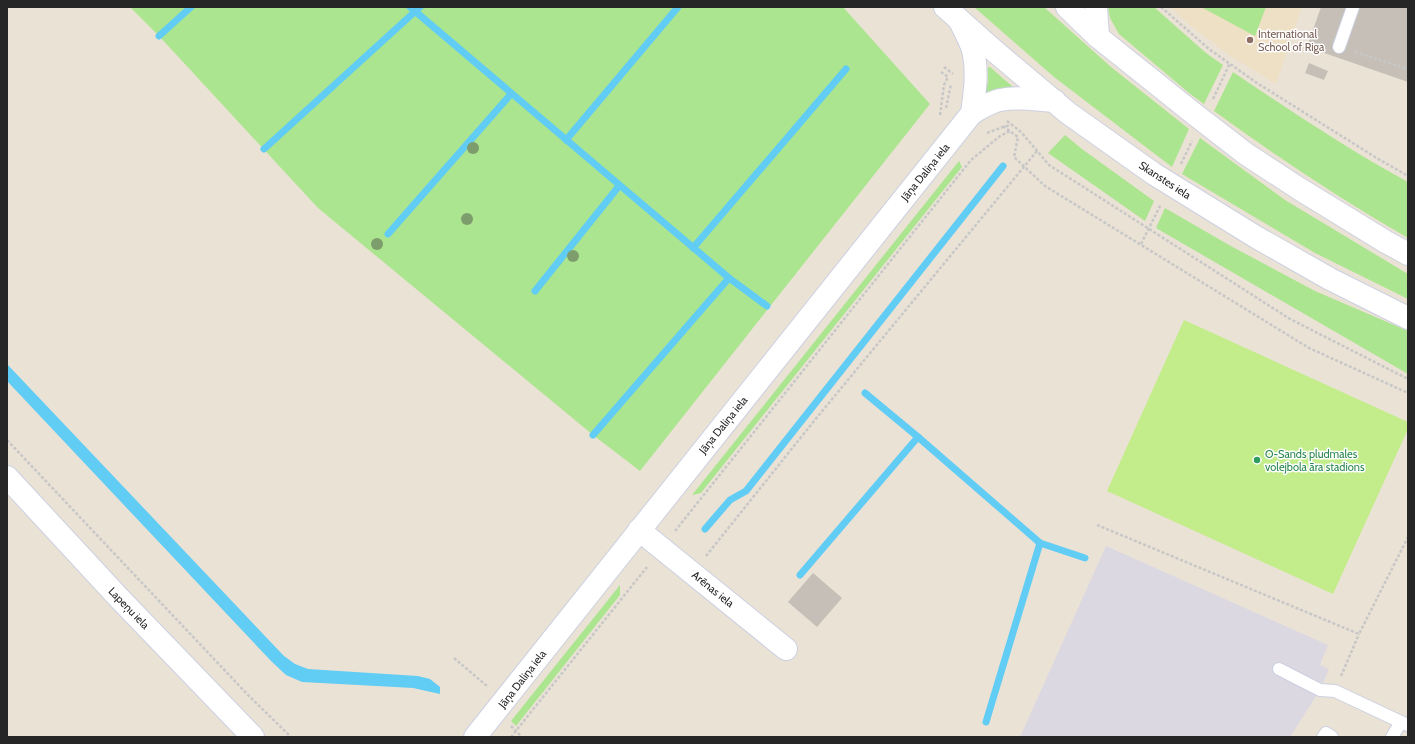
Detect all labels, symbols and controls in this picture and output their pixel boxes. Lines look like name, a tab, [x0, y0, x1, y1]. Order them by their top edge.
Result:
place label: International School of Riga	[1258, 27, 1325, 54]
marker: International School of Riga	[1245, 35, 1255, 45]
street label: Jāņa Daliņa iela	[897, 140, 954, 205]
street label: Skanstes iela	[1136, 158, 1194, 202]
street label: Jāņa Daliņa iela	[695, 393, 752, 458]
place label: O-Sands pludmales volejbola āra stadions	[1265, 447, 1365, 474]
marker: O-Sands pludmales volejbola āra stadions	[1252, 455, 1262, 465]
street label: Arēnas iela	[689, 568, 737, 611]
street label: Lapeņu iela	[105, 584, 153, 633]
street label: Jāņa Daliņa iela	[494, 647, 550, 712]

